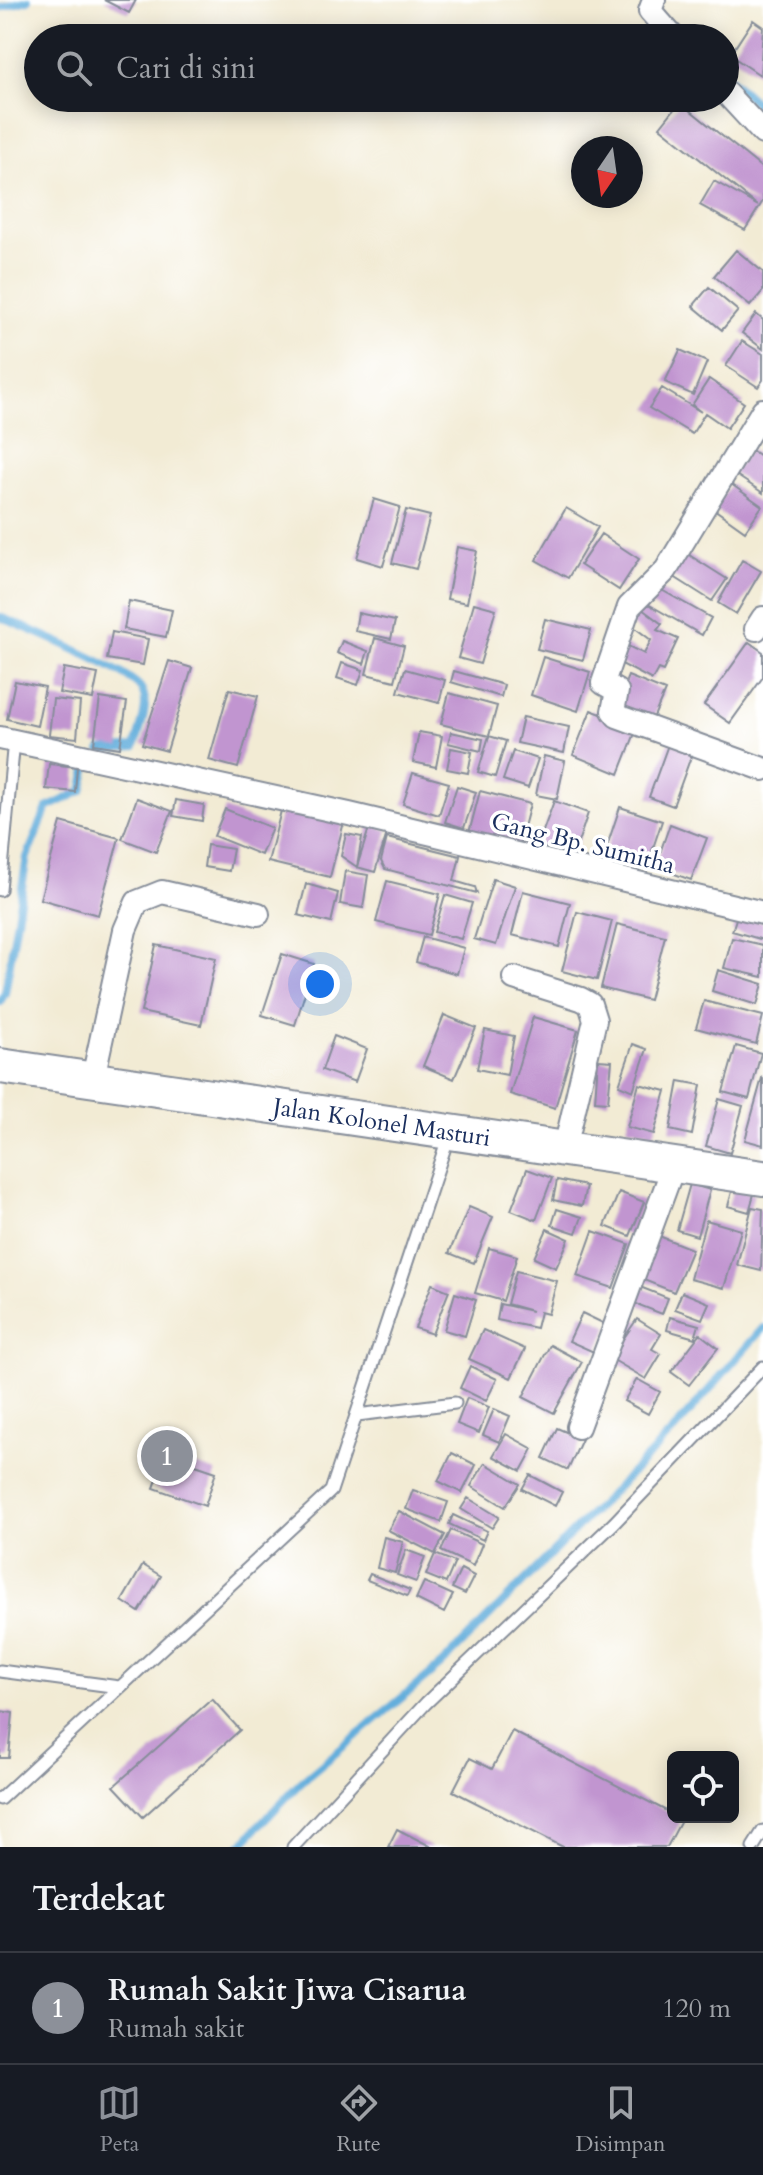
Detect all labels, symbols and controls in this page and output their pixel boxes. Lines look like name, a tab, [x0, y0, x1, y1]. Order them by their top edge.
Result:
search box	[24, 24, 739, 112]
icon: search	[52, 46, 96, 90]
text: Cari di sini	[116, 48, 256, 89]
north arrow	[571, 136, 643, 208]
street label: Gang Bp. Sumitha	[488, 805, 679, 882]
your location	[300, 964, 340, 1004]
street label: Jalan Kolonel Masturi	[268, 1090, 493, 1155]
pin: 1	[141, 1426, 193, 1486]
map controls	[667, 1751, 739, 1823]
button: locate	[667, 1751, 739, 1823]
text: Terdekat	[32, 1876, 165, 1922]
text: Rumah Sakit Jiwa Cisarua	[108, 1970, 466, 2011]
text: 1	[51, 1991, 65, 2026]
text: 120 m	[662, 1991, 731, 2026]
text: Rumah sakit	[108, 2011, 244, 2046]
tab: Peta	[97, 2081, 141, 2159]
tab: Rute	[336, 2081, 381, 2159]
tab: Disimpan	[576, 2081, 666, 2159]

